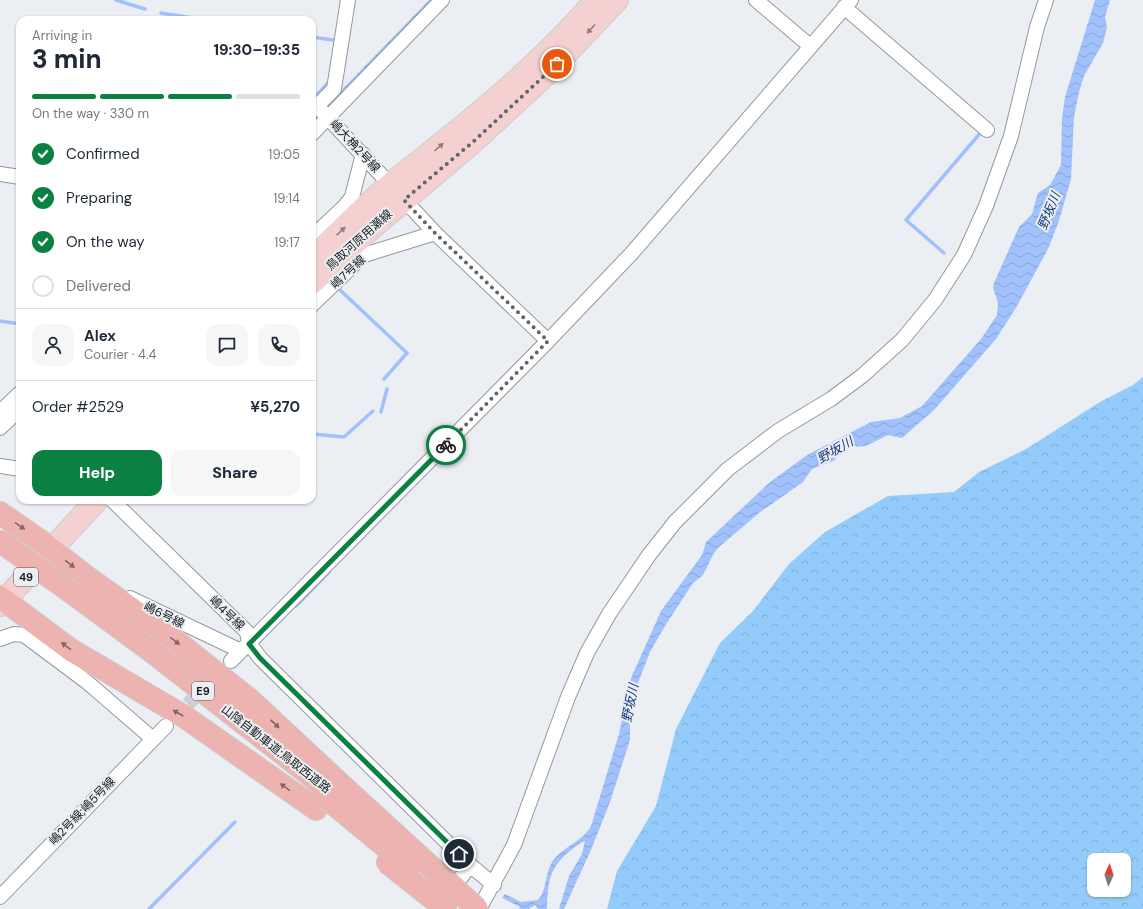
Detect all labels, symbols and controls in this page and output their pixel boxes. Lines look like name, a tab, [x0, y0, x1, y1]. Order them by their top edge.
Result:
one-way arrow	[586, 24, 595, 34]
text: Arriving in	[32, 27, 92, 44]
text: 19:30–19:35	[214, 40, 300, 60]
text: 3 min	[32, 42, 102, 76]
pin	[540, 47, 574, 81]
icon: bag	[546, 53, 568, 75]
text: On the way · 330 m	[32, 105, 149, 122]
street label: 嶋大桷2号線	[326, 116, 384, 176]
one-way arrow	[434, 142, 444, 151]
icon: check	[32, 143, 54, 165]
text: Confirmed	[66, 144, 140, 164]
text: 19:05	[268, 146, 300, 163]
icon: check	[32, 187, 54, 209]
text: Preparing	[66, 188, 132, 208]
water label: 野坂川	[1034, 188, 1065, 232]
text: 19:14	[273, 190, 300, 207]
street label: 鳥取河原用瀬線	[322, 206, 396, 274]
one-way arrow	[336, 227, 345, 236]
icon: check	[32, 231, 54, 253]
text: On the way	[66, 232, 145, 252]
text: 19:17	[274, 234, 300, 251]
street label: 嶋7号線	[327, 252, 369, 292]
text: Delivered	[66, 276, 131, 296]
button: person	[32, 324, 74, 366]
button: chat	[206, 324, 248, 366]
button: phone	[258, 324, 300, 366]
text: Alex	[84, 326, 116, 346]
text: Courier · 4.4	[84, 346, 156, 363]
text: Order #2529	[32, 397, 124, 417]
text: ¥5,270	[250, 397, 300, 417]
courier	[426, 425, 466, 465]
water label: 野坂川	[814, 432, 858, 467]
icon: bike	[435, 434, 457, 456]
button: Help	[32, 450, 162, 496]
button: Share	[170, 450, 300, 496]
one-way arrow	[14, 523, 26, 530]
one-way arrow	[64, 560, 75, 568]
road number: 49	[14, 568, 38, 586]
street label: 嶋4号線	[206, 592, 248, 634]
street label: 嶋6号線	[141, 598, 187, 632]
one-way arrow	[169, 636, 180, 645]
one-way arrow	[61, 642, 72, 650]
water label: 野坂川	[618, 680, 642, 724]
road number: E9	[192, 682, 214, 700]
street label: 山陰自動車道;鳥取西道路	[218, 701, 334, 797]
one-way arrow	[172, 709, 184, 716]
one-way arrow	[270, 719, 280, 728]
street label: 嶋2号線;嶋5号線	[45, 773, 119, 849]
one-way arrow	[279, 783, 290, 791]
pin	[442, 837, 476, 871]
icon: home	[448, 843, 470, 865]
north arrow	[1087, 853, 1131, 897]
map controls	[1087, 853, 1131, 897]

